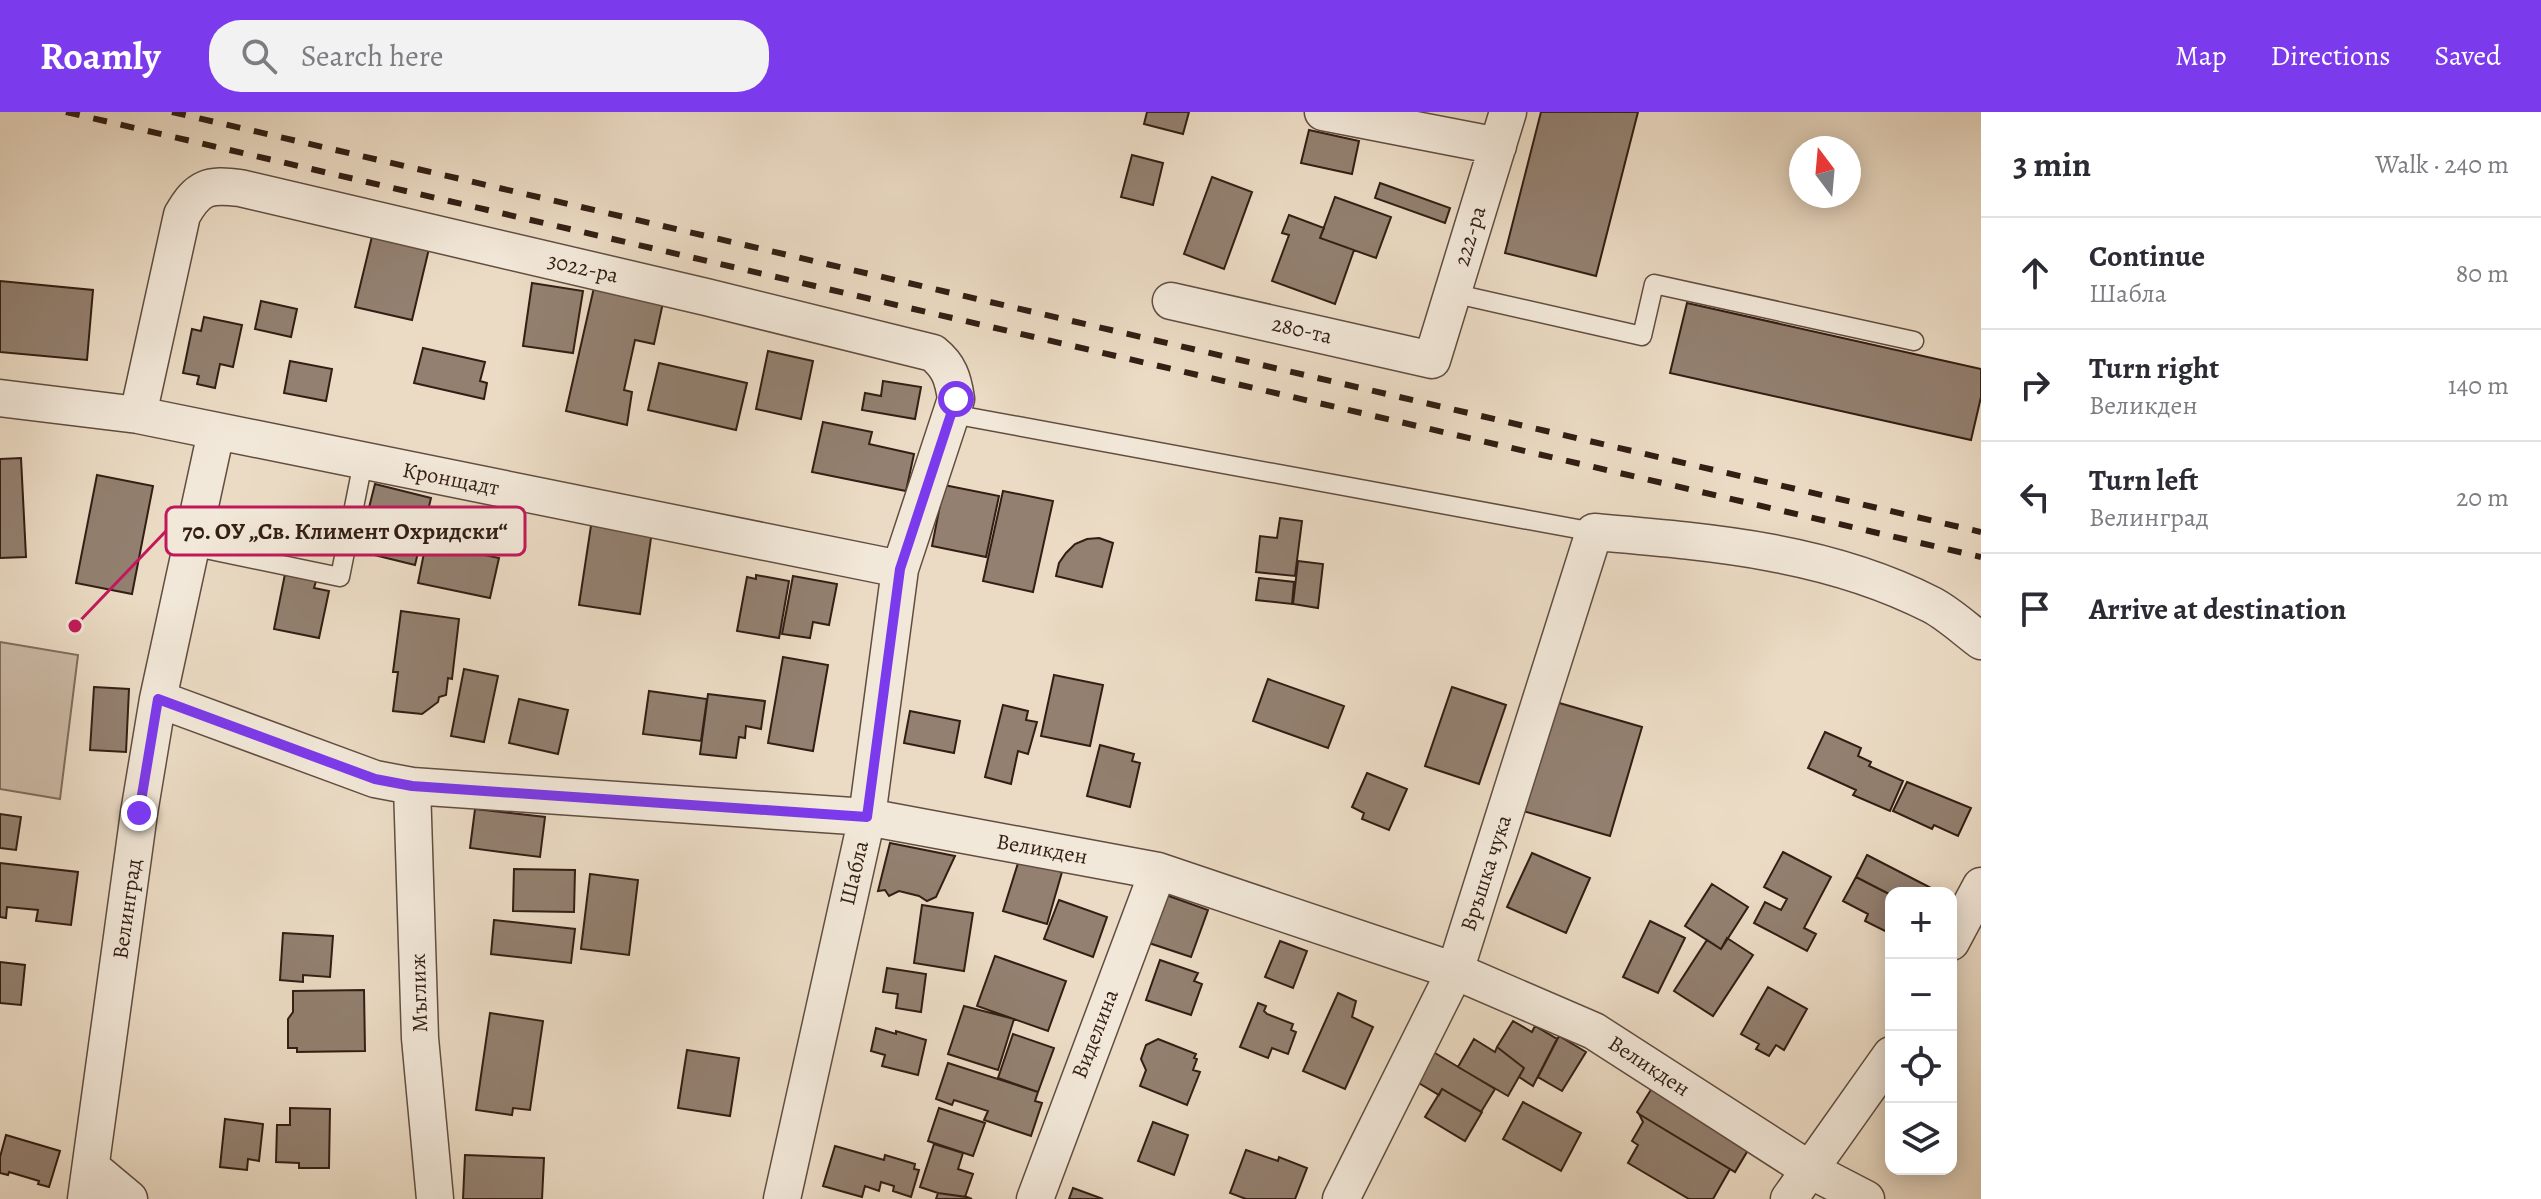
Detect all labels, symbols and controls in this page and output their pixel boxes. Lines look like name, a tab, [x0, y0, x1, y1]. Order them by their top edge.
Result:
search box	[209, 20, 769, 92]
text: Roamly	[40, 30, 161, 82]
icon: search	[237, 34, 281, 78]
text: Search here	[301, 36, 443, 76]
text: Map	[2175, 37, 2226, 75]
text: Directions	[2270, 37, 2391, 75]
text: Saved	[2435, 37, 2501, 75]
north arrow	[1789, 136, 1861, 208]
text: 3 min	[2013, 141, 2091, 188]
text: Walk · 240 m	[2375, 147, 2509, 182]
street label: 222-ра	[1447, 201, 1494, 270]
text: Continue	[2089, 236, 2205, 276]
street label: 3022-ра	[545, 245, 622, 291]
icon: ahead	[2013, 251, 2057, 295]
text: 80 m	[2456, 256, 2509, 291]
text: Шабла	[2089, 276, 2167, 311]
street label: 280-та	[1269, 309, 1336, 352]
text: Turn right	[2089, 348, 2219, 388]
icon: right	[2013, 363, 2057, 407]
text: 140 m	[2448, 368, 2509, 403]
route start	[938, 381, 974, 417]
text: Великден	[2089, 388, 2198, 423]
street label: Кронщадт	[400, 455, 502, 503]
text: Turn left	[2089, 460, 2198, 500]
icon: left	[2013, 475, 2057, 519]
text: 20 m	[2456, 480, 2509, 515]
text: Велинград	[2089, 500, 2209, 535]
callout: 70. ОУ „Св. Климент Охридски“	[166, 507, 525, 555]
text: 70. ОУ „Св. Климент Охридски“	[182, 515, 508, 547]
icon: arrive	[2013, 587, 2057, 631]
text: Arrive at destination	[2089, 589, 2346, 629]
route end	[121, 795, 157, 831]
street label: Връшка чука	[1453, 810, 1519, 935]
street label: Великден	[994, 826, 1090, 872]
street label: Шабла	[832, 837, 876, 908]
street label: Велинград	[105, 857, 149, 961]
map controls	[1885, 887, 1957, 1175]
button: +	[1885, 887, 1957, 959]
street label: Мъглиж	[403, 953, 435, 1033]
button: −	[1885, 959, 1957, 1031]
street label: Виделина	[1064, 984, 1126, 1083]
street label: Великден	[1602, 1028, 1696, 1104]
button: locate	[1885, 1031, 1957, 1103]
button: layers	[1885, 1103, 1957, 1175]

